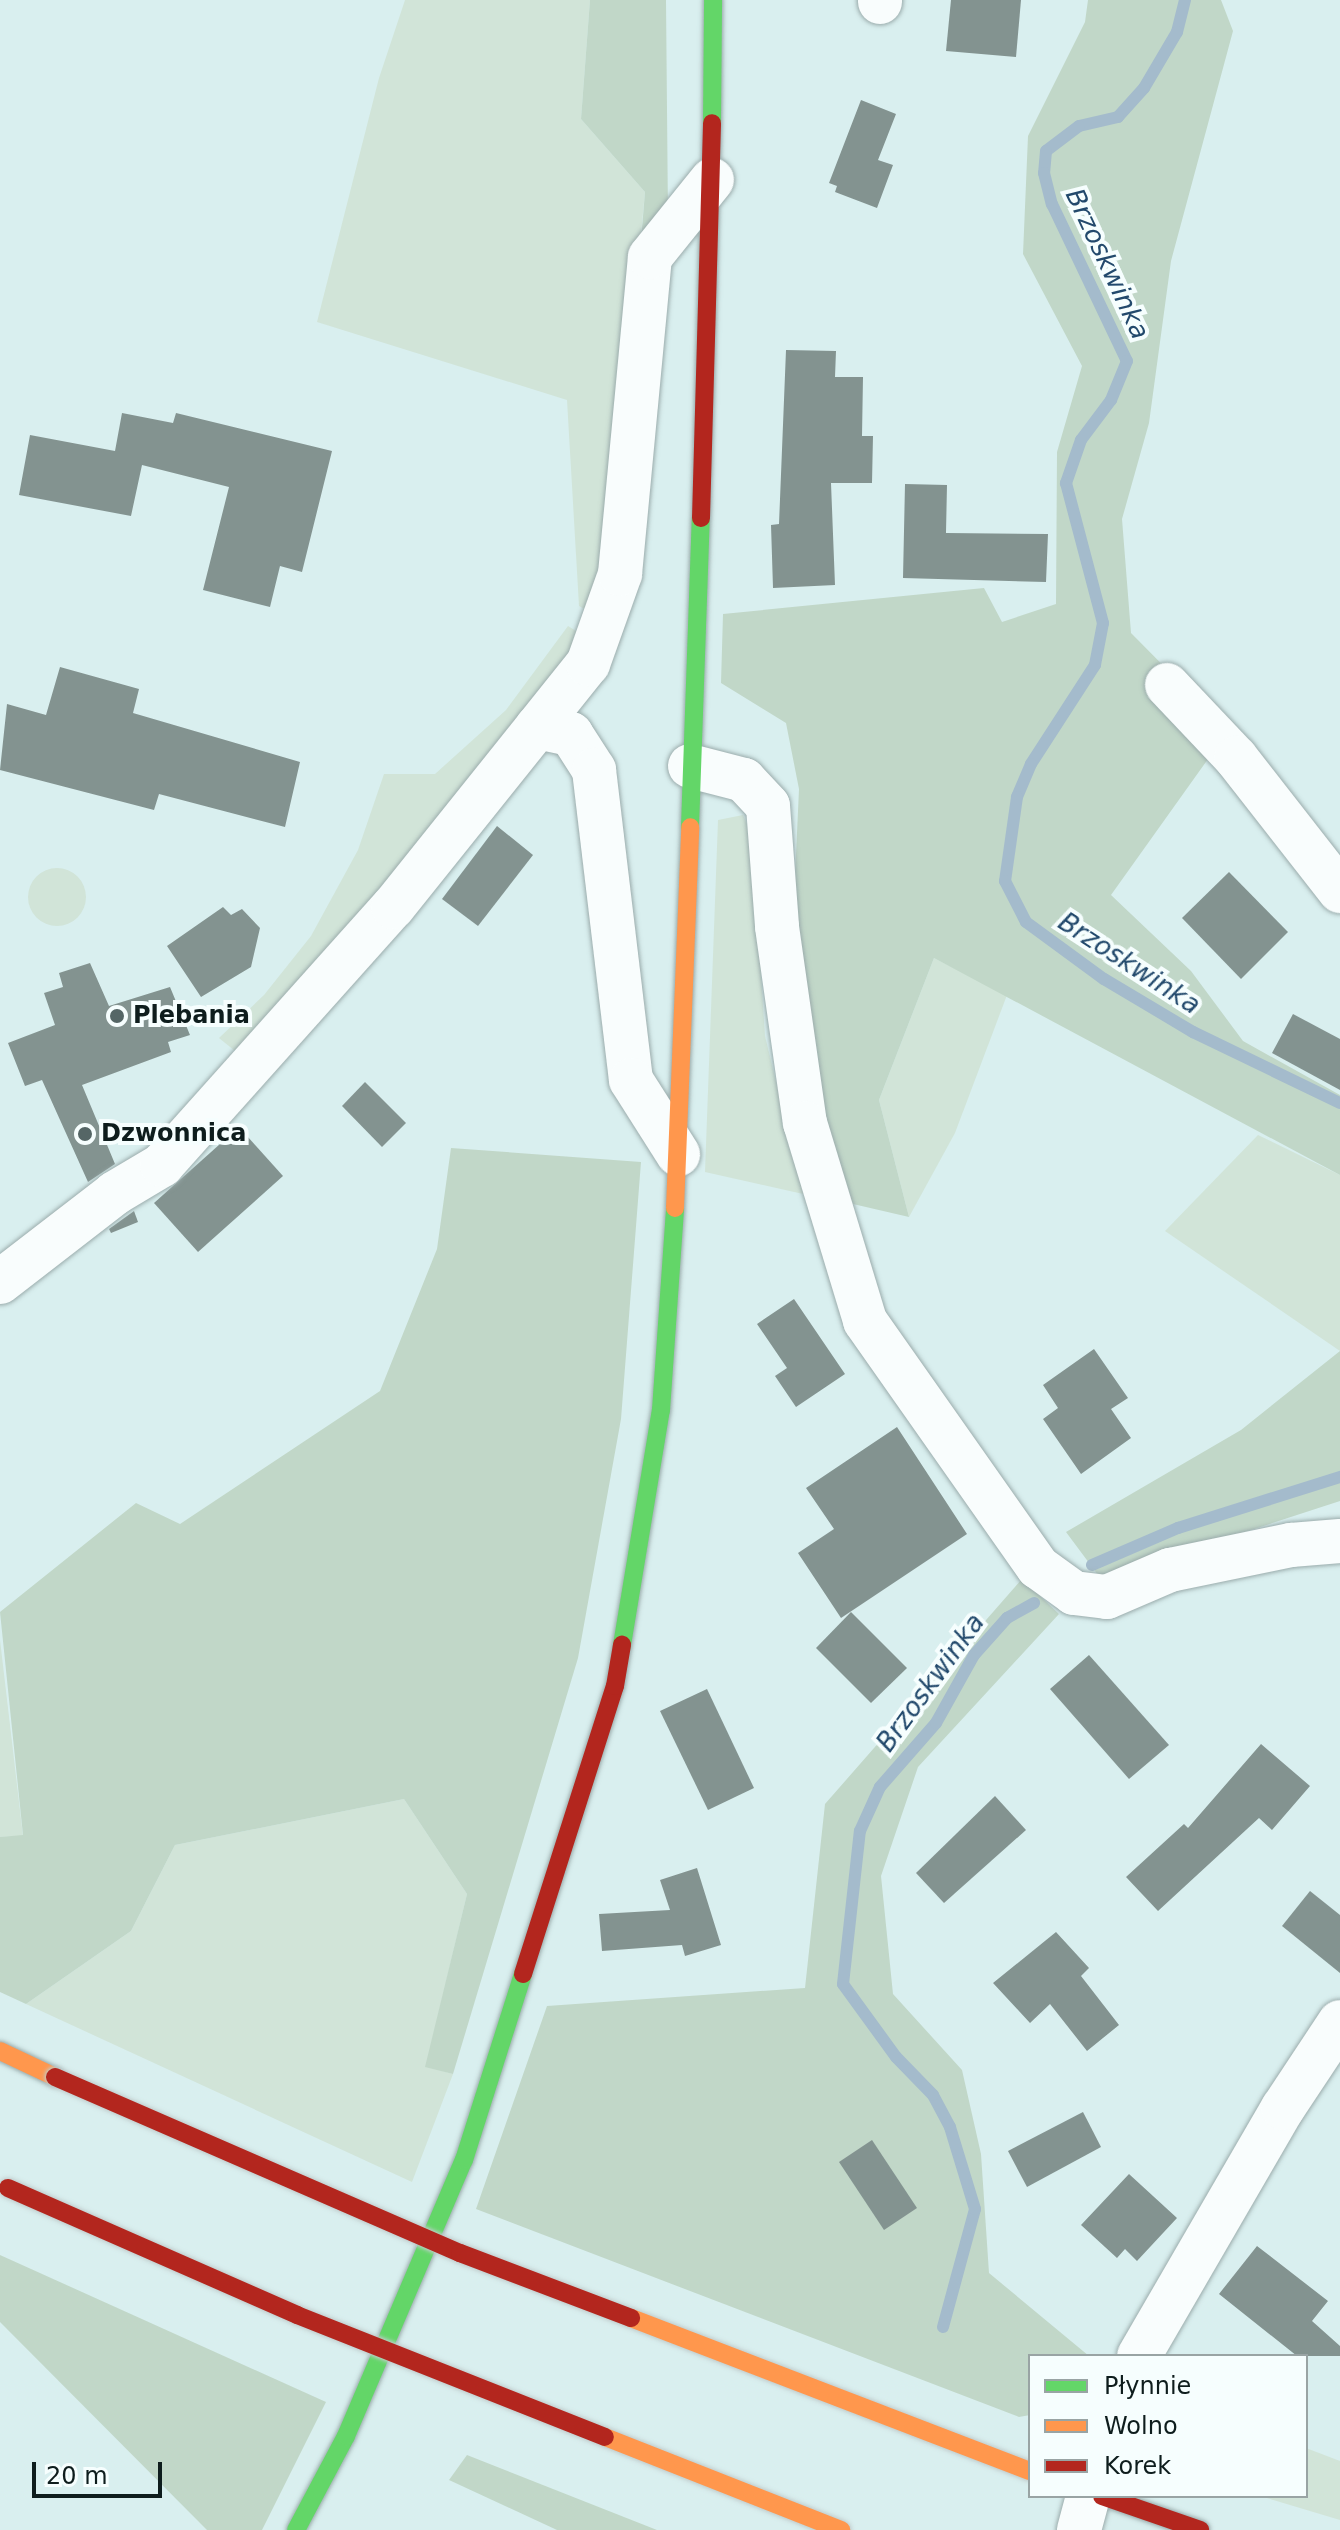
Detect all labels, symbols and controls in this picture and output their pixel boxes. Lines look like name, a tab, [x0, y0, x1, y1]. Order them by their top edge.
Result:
water label: Brzoskwinka	[1058, 184, 1156, 344]
water label: Brzoskwinka	[1052, 907, 1206, 1021]
place label: Plebania	[133, 1002, 250, 1030]
marker: Plebania	[108, 1007, 126, 1025]
place label: Dzwonnica	[101, 1120, 246, 1148]
marker: Dzwonnica	[76, 1125, 94, 1143]
water label: Brzoskwinka	[871, 1608, 991, 1758]
legend	[1028, 2354, 1308, 2498]
text: Płynnie	[1104, 2372, 1191, 2400]
text: Wolno	[1104, 2412, 1178, 2440]
scale bar	[36, 2446, 166, 2496]
text: Korek	[1104, 2452, 1171, 2480]
text: 20 m	[46, 2462, 108, 2490]

